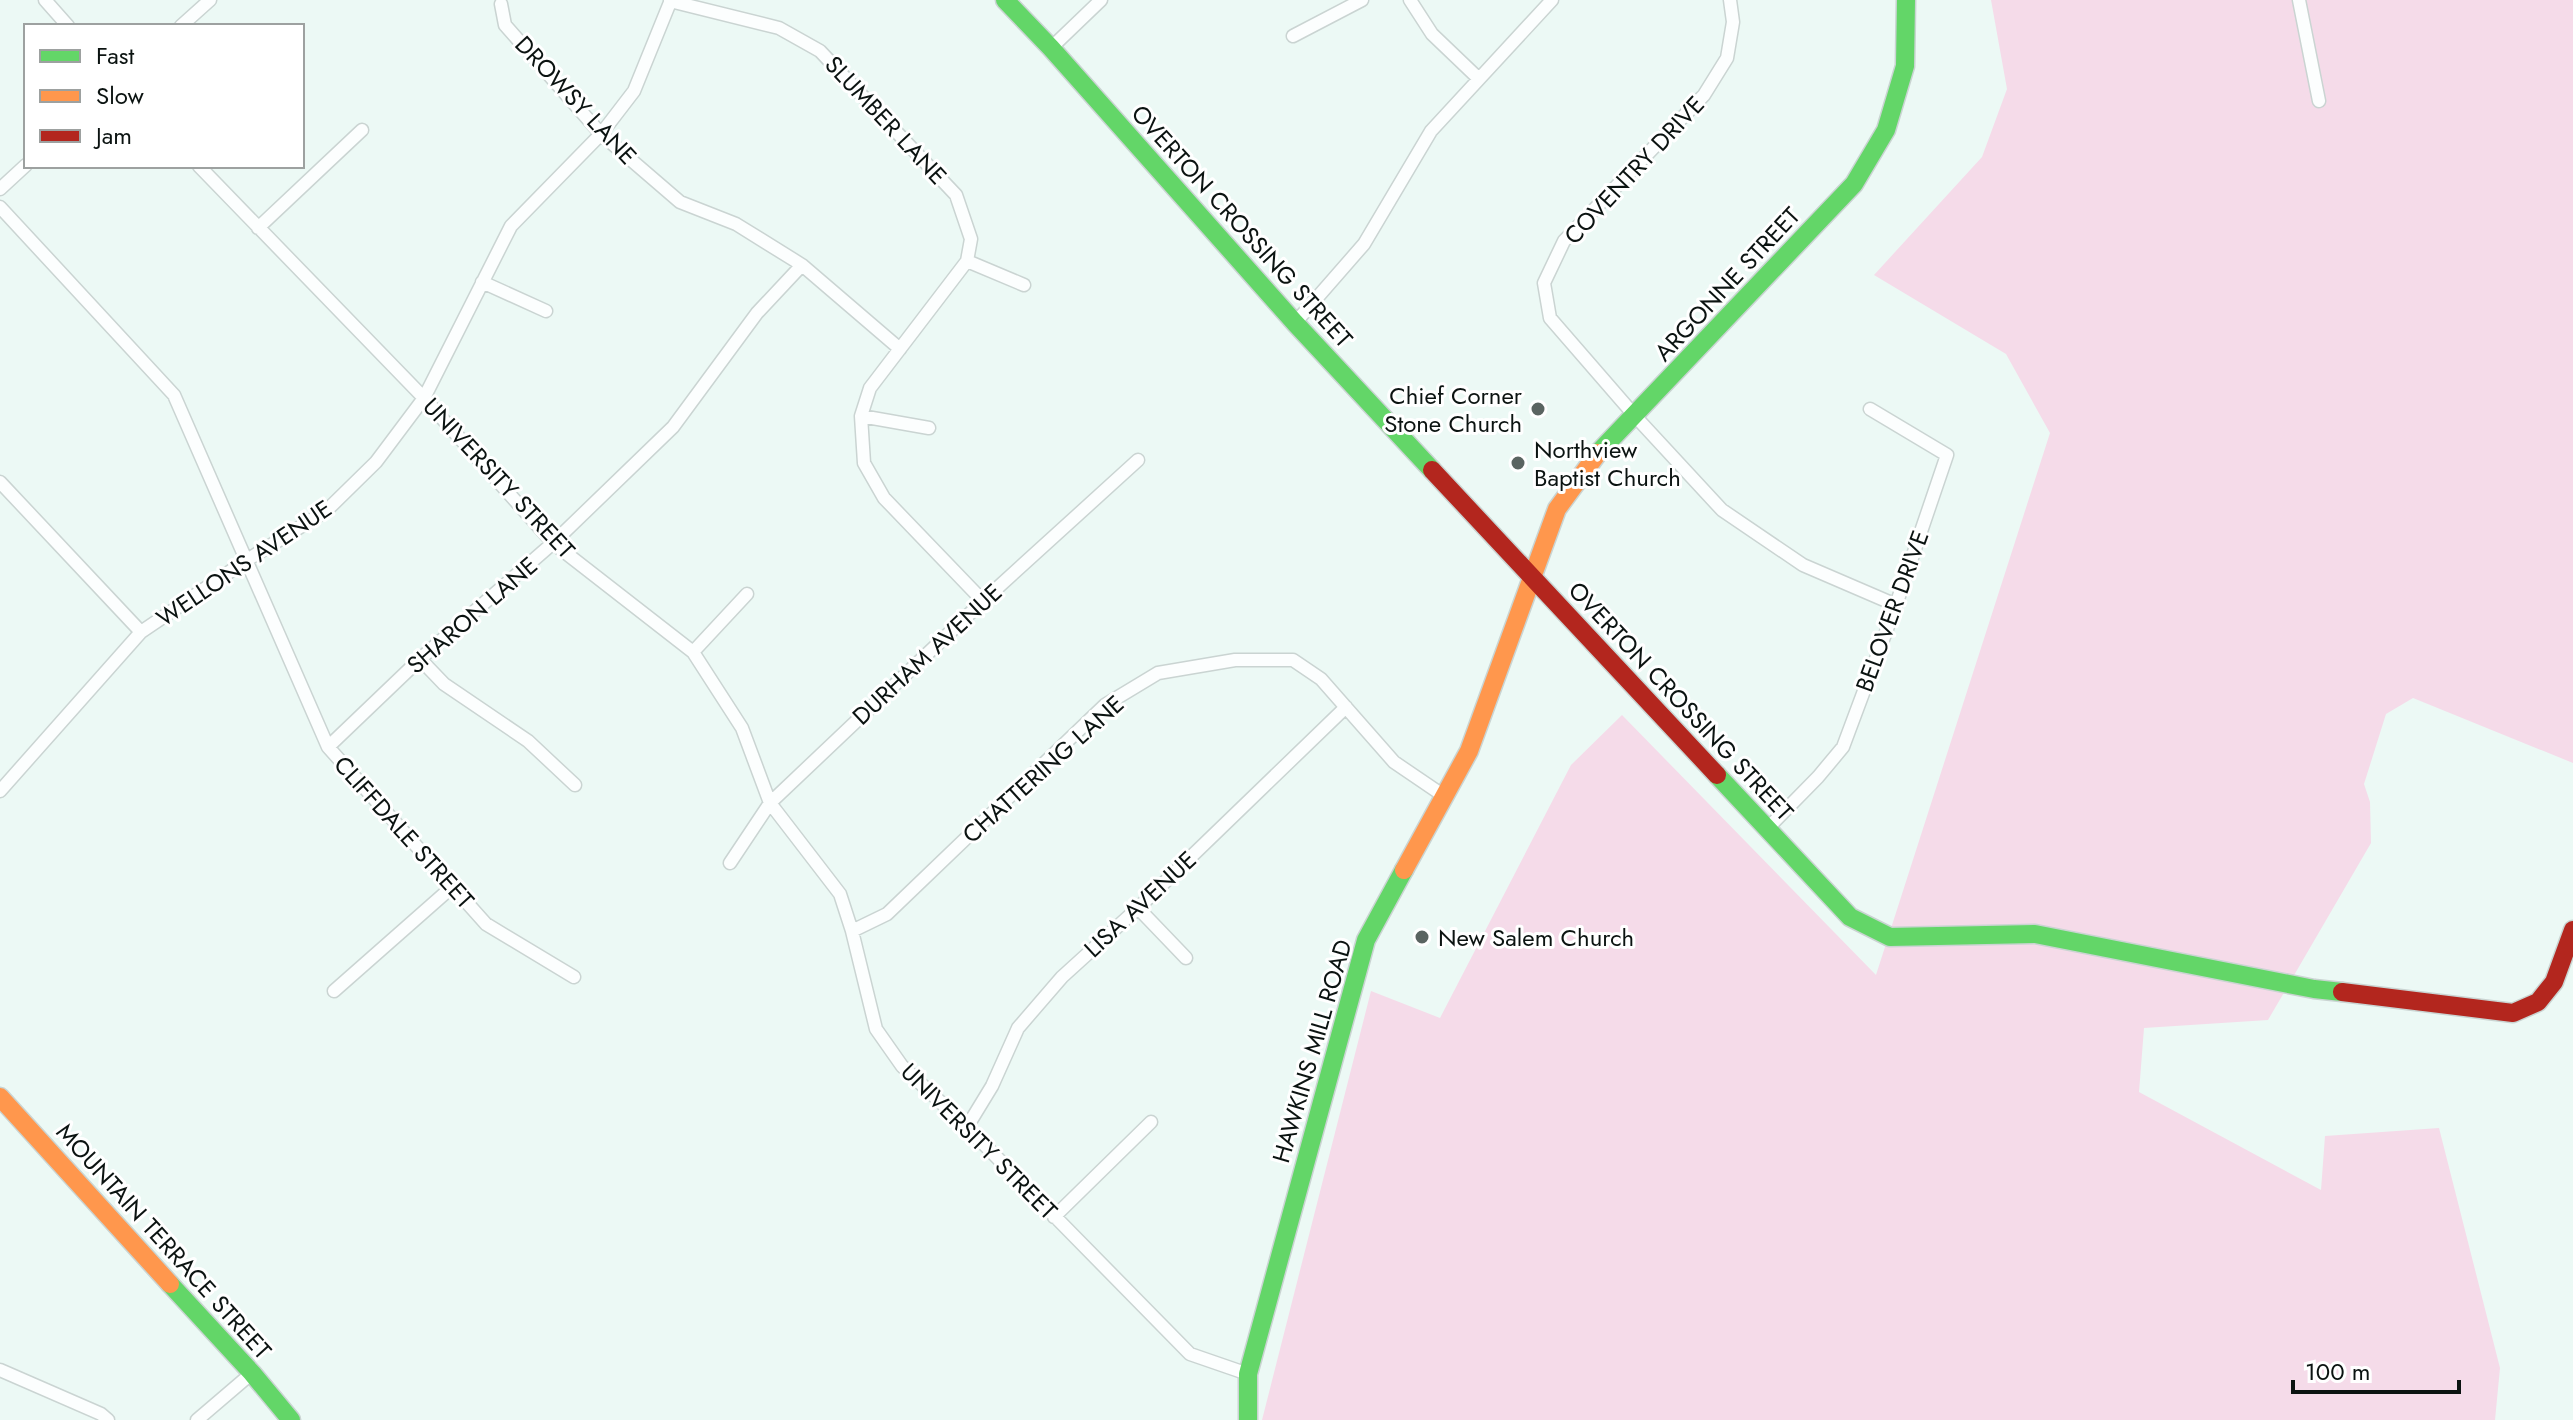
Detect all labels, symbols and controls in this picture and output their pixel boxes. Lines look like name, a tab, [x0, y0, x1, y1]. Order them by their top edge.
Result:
legend	[24, 24, 304, 168]
street label: DROWSY LANE	[507, 28, 645, 172]
text: Fast	[96, 38, 134, 73]
street label: SLUMBER LANE	[817, 48, 955, 192]
text: Slow	[96, 78, 144, 113]
street label: COVENTRY DRIVE	[1556, 88, 1712, 252]
street label: OVERTON CROSSING STREET	[1123, 97, 1361, 355]
text: Jam	[93, 118, 132, 153]
street label: ARGONNE STREET	[1646, 199, 1808, 369]
place label: Chief Corner Stone Church	[1384, 378, 1523, 441]
street label: UNIVERSITY STREET	[415, 390, 583, 566]
marker: Chief Corner Stone Church	[1529, 400, 1547, 418]
place label: Northview Baptist Church	[1534, 432, 1681, 495]
marker: Northview Baptist Church	[1509, 454, 1527, 472]
street label: WELLONS AVENUE	[149, 491, 339, 635]
street label: BELOVER DRIVE	[1847, 525, 1937, 697]
street label: SHARON LANE	[399, 548, 545, 682]
street label: OVERTON CROSSING STREET	[1560, 573, 1802, 829]
street label: DURHAM AVENUE	[844, 575, 1010, 733]
street label: CHATTERING LANE	[954, 687, 1132, 851]
street label: CLIFFDALE STREET	[326, 748, 482, 916]
street label: LISA AVENUE	[1076, 843, 1204, 965]
place label: New Salem Church	[1438, 920, 1634, 955]
marker: New Salem Church	[1413, 928, 1431, 946]
street label: HAWKINS MILL ROAD	[1263, 935, 1361, 1167]
street label: UNIVERSITY STREET	[893, 1055, 1065, 1227]
street label: MOUNTAIN TERRACE STREET	[48, 1115, 280, 1367]
scale bar	[2293, 1344, 2459, 1394]
text: 100 m	[2305, 1354, 2371, 1389]

